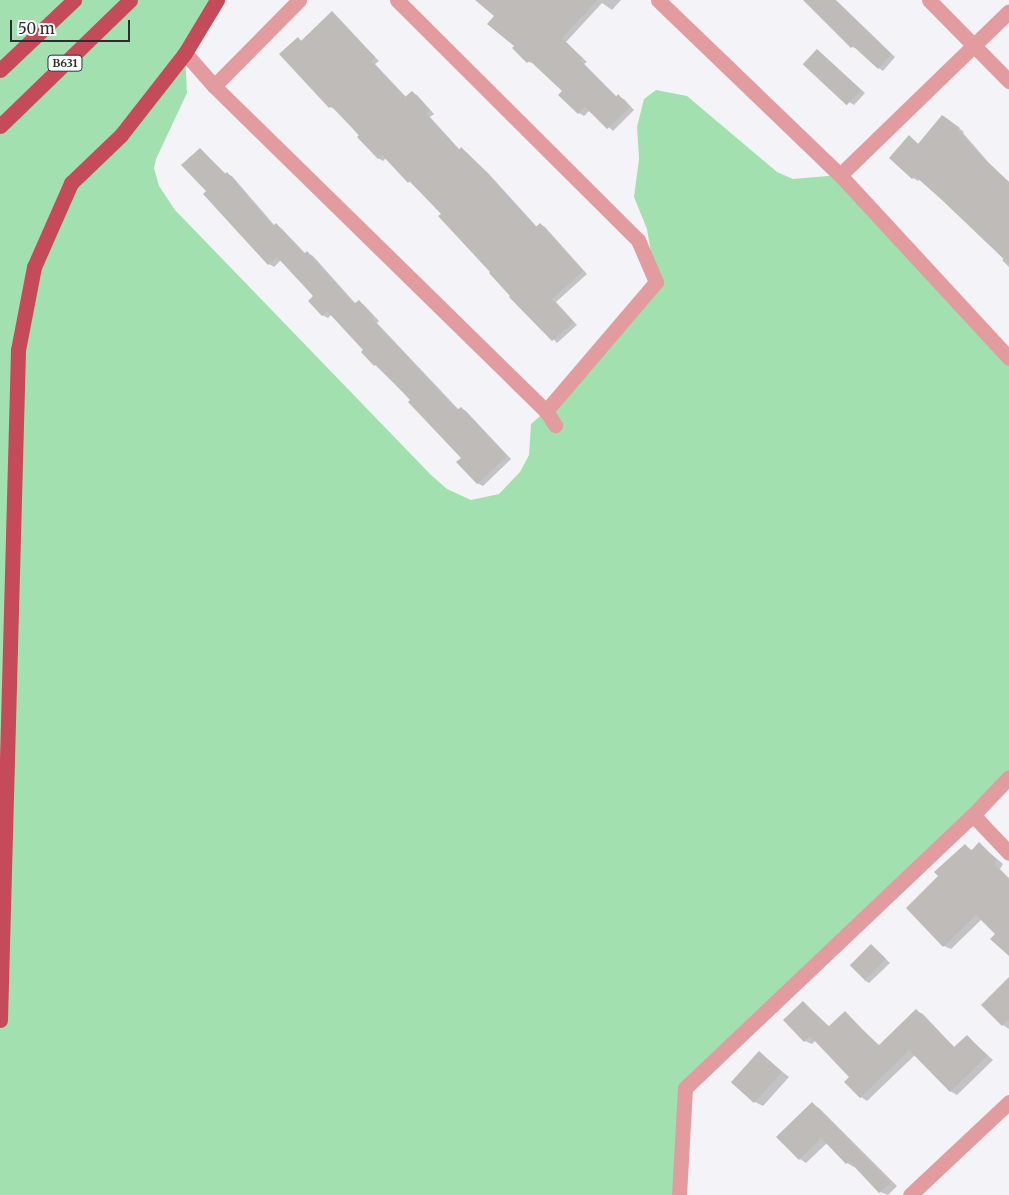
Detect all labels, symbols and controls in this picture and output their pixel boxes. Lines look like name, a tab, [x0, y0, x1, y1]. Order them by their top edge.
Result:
scale bar	[12, 10, 132, 42]
text: 50 m	[18, 19, 55, 38]
road number: B631	[46, 54, 84, 72]

